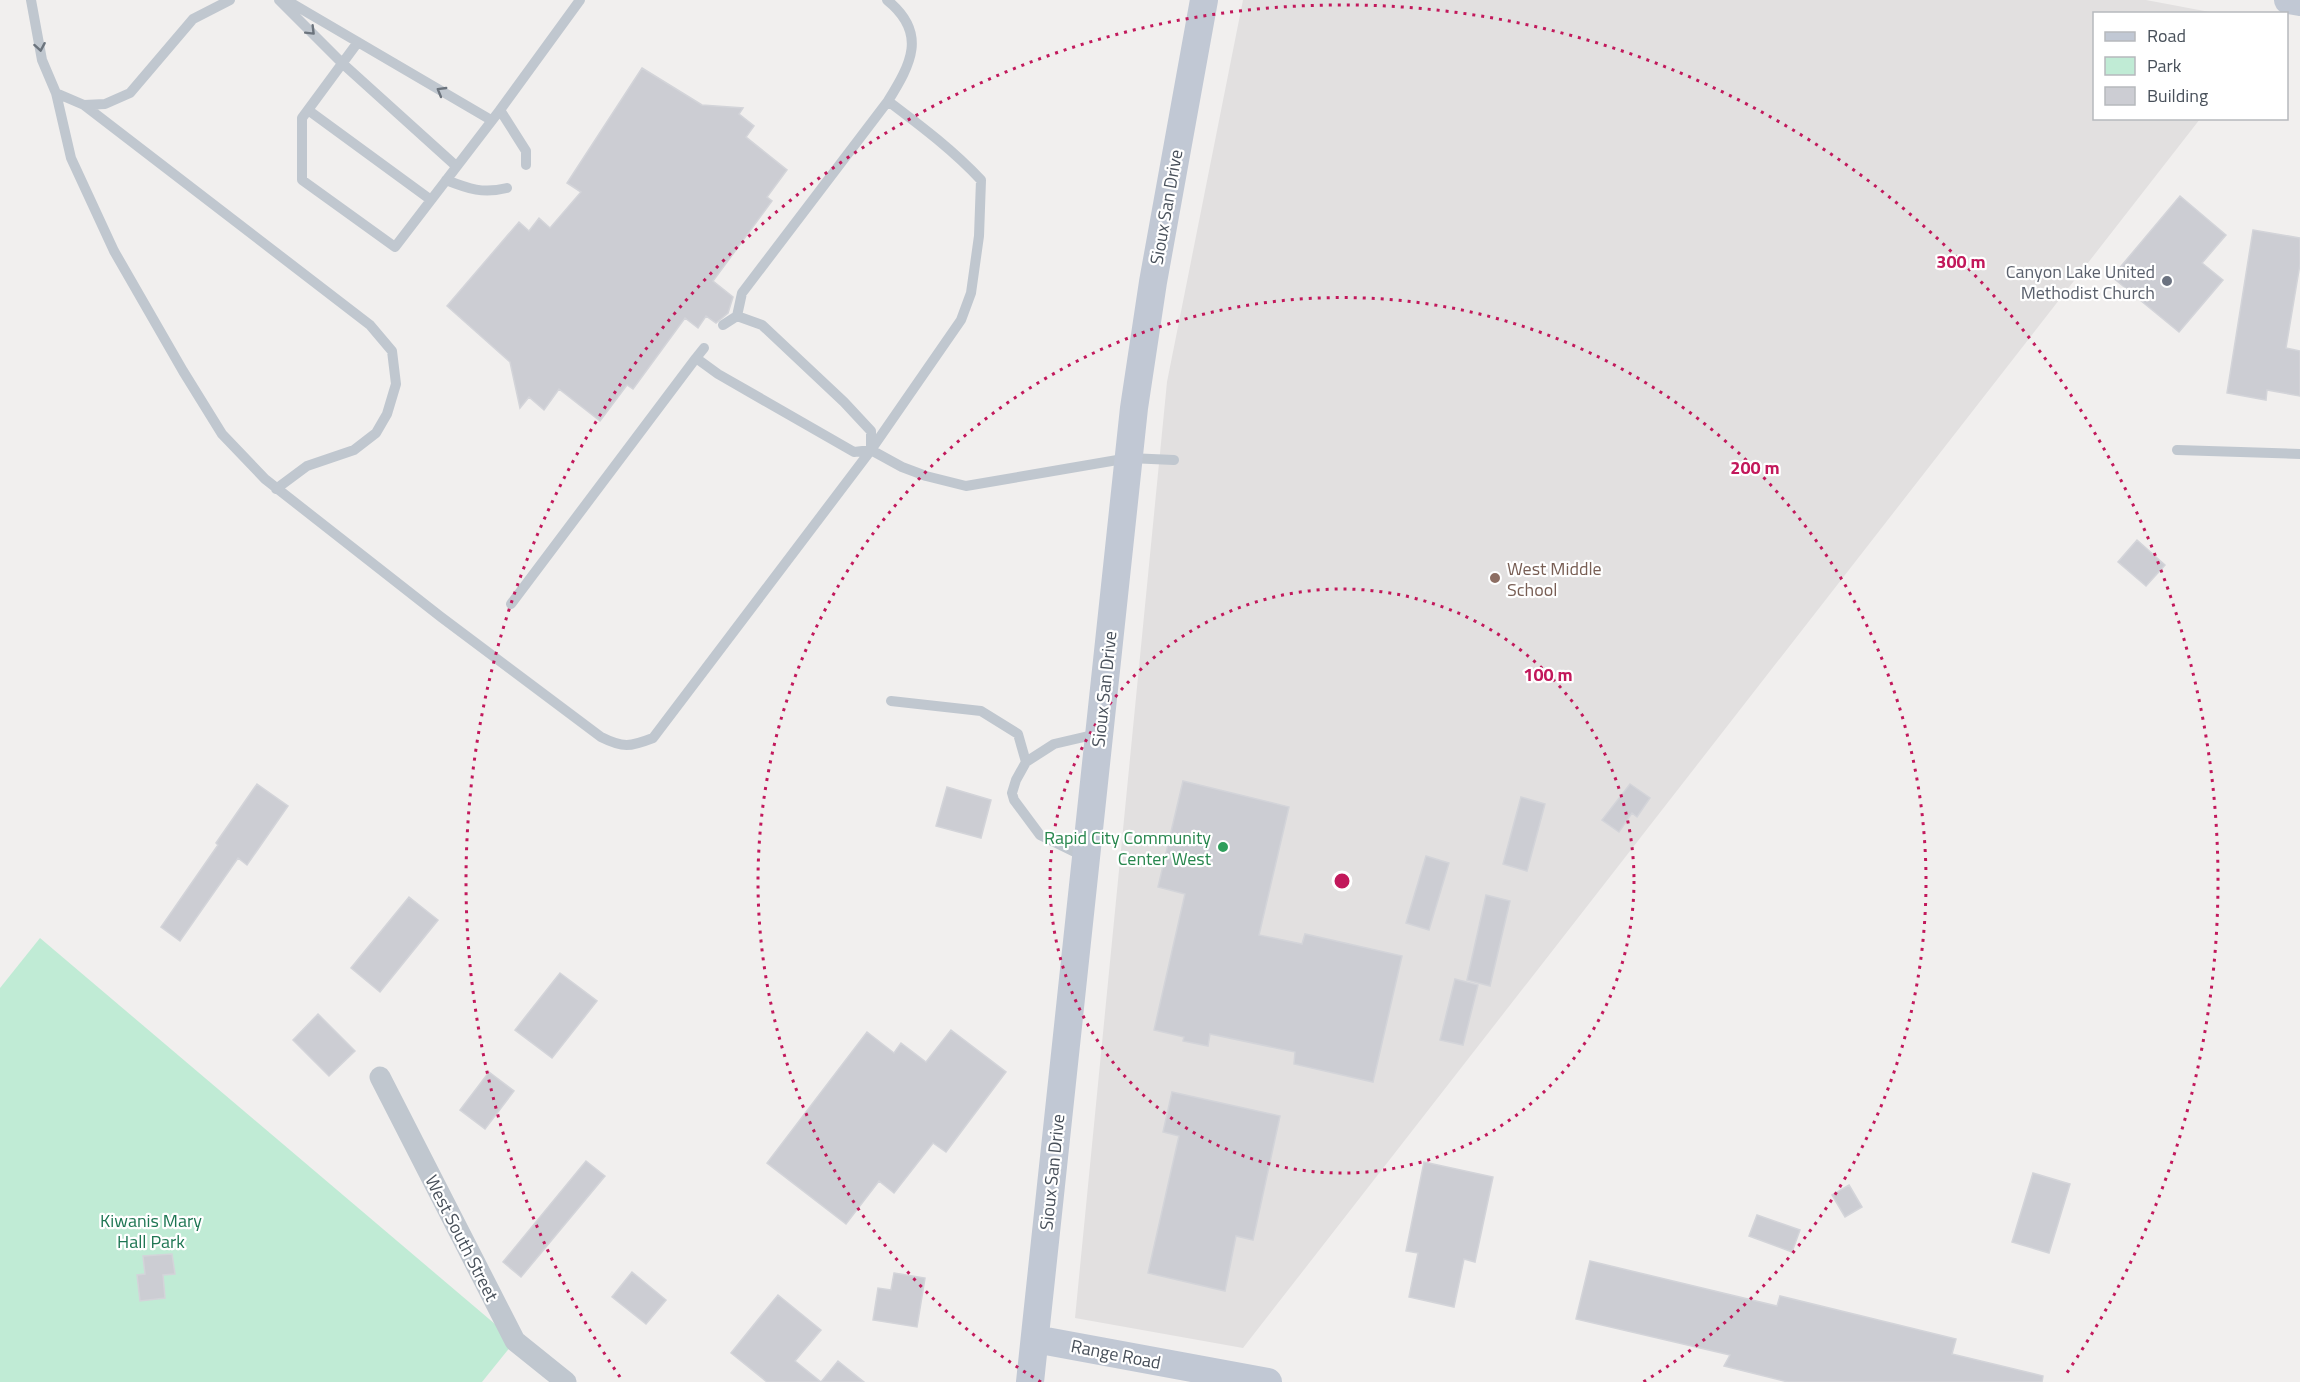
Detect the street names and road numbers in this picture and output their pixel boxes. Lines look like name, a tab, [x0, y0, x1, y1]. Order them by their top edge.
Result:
street label: Sioux San Drive	[1143, 147, 1189, 267]
street label: Sioux San Drive	[1084, 630, 1124, 748]
street label: Sioux San Drive	[1032, 1113, 1072, 1231]
street label: West South Street	[419, 1170, 506, 1306]
street label: Range Road	[1069, 1332, 1163, 1376]

